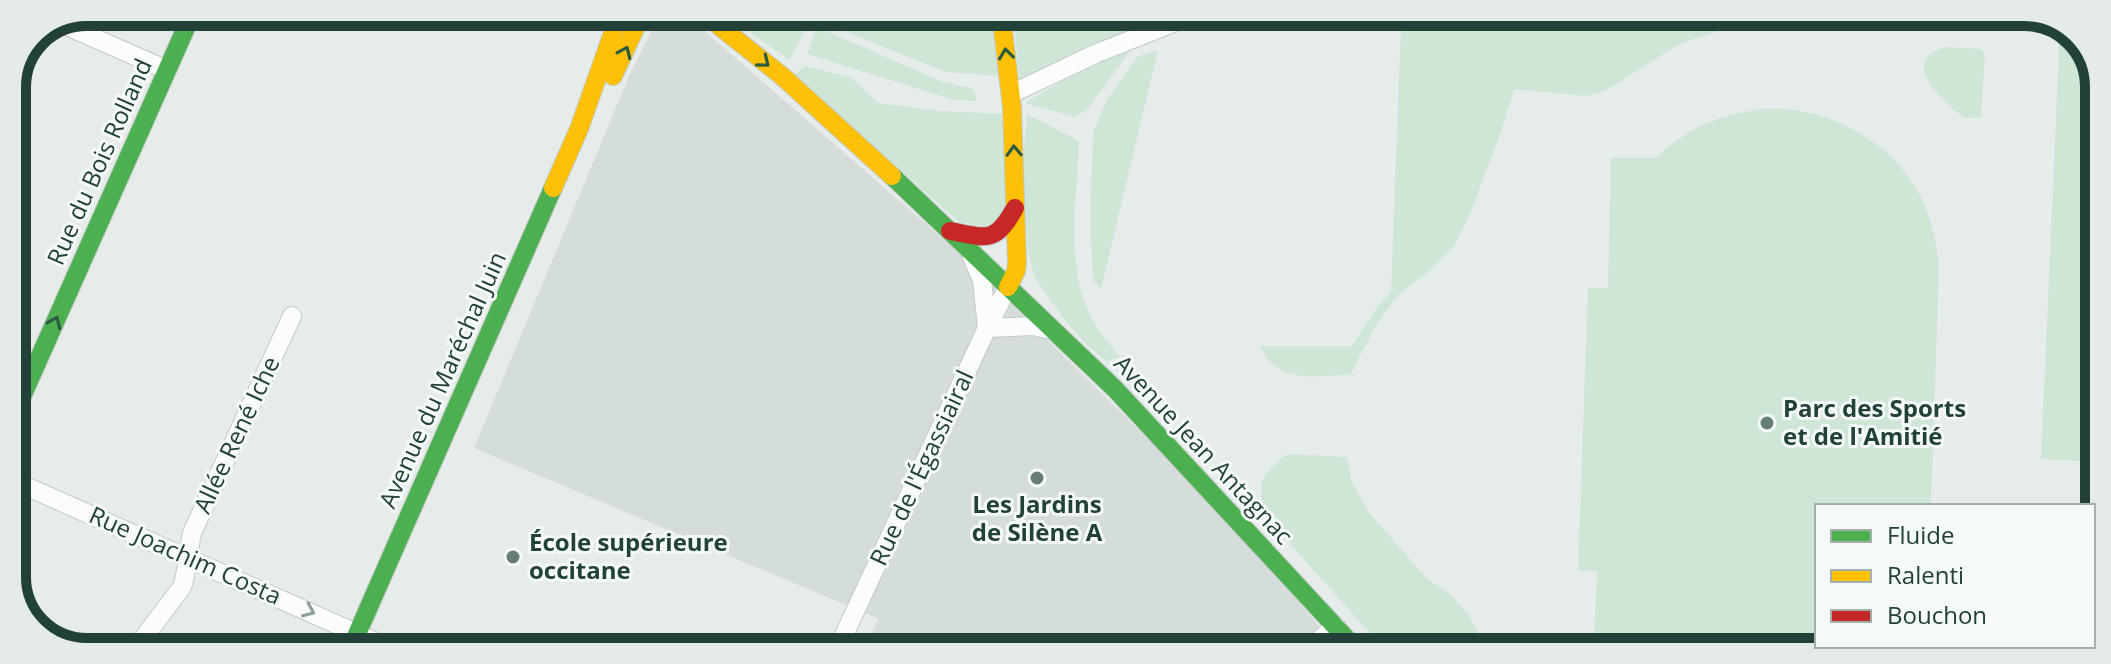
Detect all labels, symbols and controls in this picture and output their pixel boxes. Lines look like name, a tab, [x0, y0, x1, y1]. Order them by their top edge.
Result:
one-way arrow	[615, 45, 631, 60]
one-way arrow	[998, 47, 1015, 61]
one-way arrow	[755, 52, 769, 67]
street label: Rue du Bois Rolland	[38, 53, 159, 270]
one-way arrow	[1005, 144, 1022, 157]
street label: Avenue du Maréchal Juin	[370, 246, 513, 513]
one-way arrow	[45, 316, 61, 331]
street label: Avenue Jean Antagnac	[1107, 347, 1301, 551]
street label: Allée René Iche	[185, 351, 286, 518]
street label: Rue de l'Égassiairal	[861, 364, 980, 570]
place label: Parc des Sports et de l'Amitié	[1783, 391, 1966, 452]
marker: Parc des Sports et de l'Amitié	[1758, 414, 1776, 432]
marker: Les Jardins de Silène A	[1028, 469, 1046, 487]
place label: Les Jardins de Silène A	[972, 487, 1103, 548]
street label: Rue Joachim Costa	[84, 497, 287, 612]
legend	[1815, 504, 2095, 648]
text: Fluide	[1887, 518, 1954, 551]
place label: École supérieure occitane	[529, 525, 728, 586]
marker: École supérieure occitane	[504, 548, 522, 566]
text: Ralenti	[1887, 558, 1964, 591]
text: Bouchon	[1887, 598, 1987, 631]
one-way arrow	[300, 601, 315, 617]

